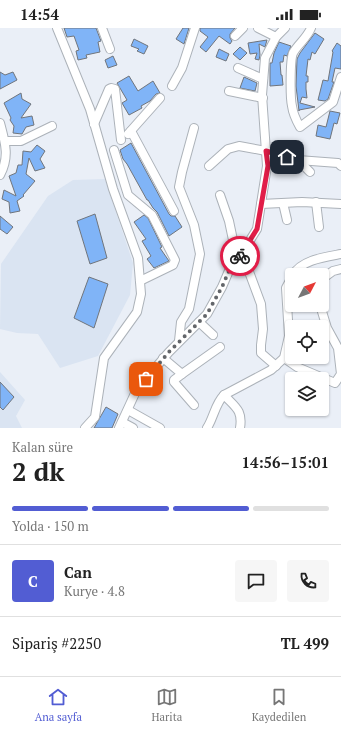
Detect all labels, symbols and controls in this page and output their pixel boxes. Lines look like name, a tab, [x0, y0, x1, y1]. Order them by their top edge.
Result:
text: 14:54	[20, 4, 59, 24]
pin	[270, 140, 304, 174]
icon: home	[276, 146, 298, 168]
courier	[220, 236, 260, 276]
icon: bike	[229, 245, 251, 267]
north arrow	[285, 268, 329, 312]
map controls	[285, 268, 329, 416]
button: locate	[285, 320, 329, 364]
pin	[129, 362, 163, 396]
icon: bag	[135, 368, 157, 390]
button: layers	[285, 372, 329, 416]
text: Kalan süre	[12, 438, 73, 456]
text: 14:56–15:01	[242, 452, 329, 472]
text: 2 dk	[12, 454, 64, 488]
text: Yolda · 150 m	[12, 517, 89, 535]
button: chat	[235, 560, 277, 602]
button: phone	[287, 560, 329, 602]
text: Can	[64, 562, 92, 582]
text: C	[28, 571, 38, 591]
text: Kurye · 4.8	[64, 582, 125, 600]
text: Sipariş #2250	[12, 633, 101, 653]
text: TL 499	[281, 633, 329, 653]
tab: Ana sayfa	[35, 686, 82, 724]
tab: Harita	[152, 686, 182, 724]
tab: Kaydedilen	[252, 686, 306, 724]

